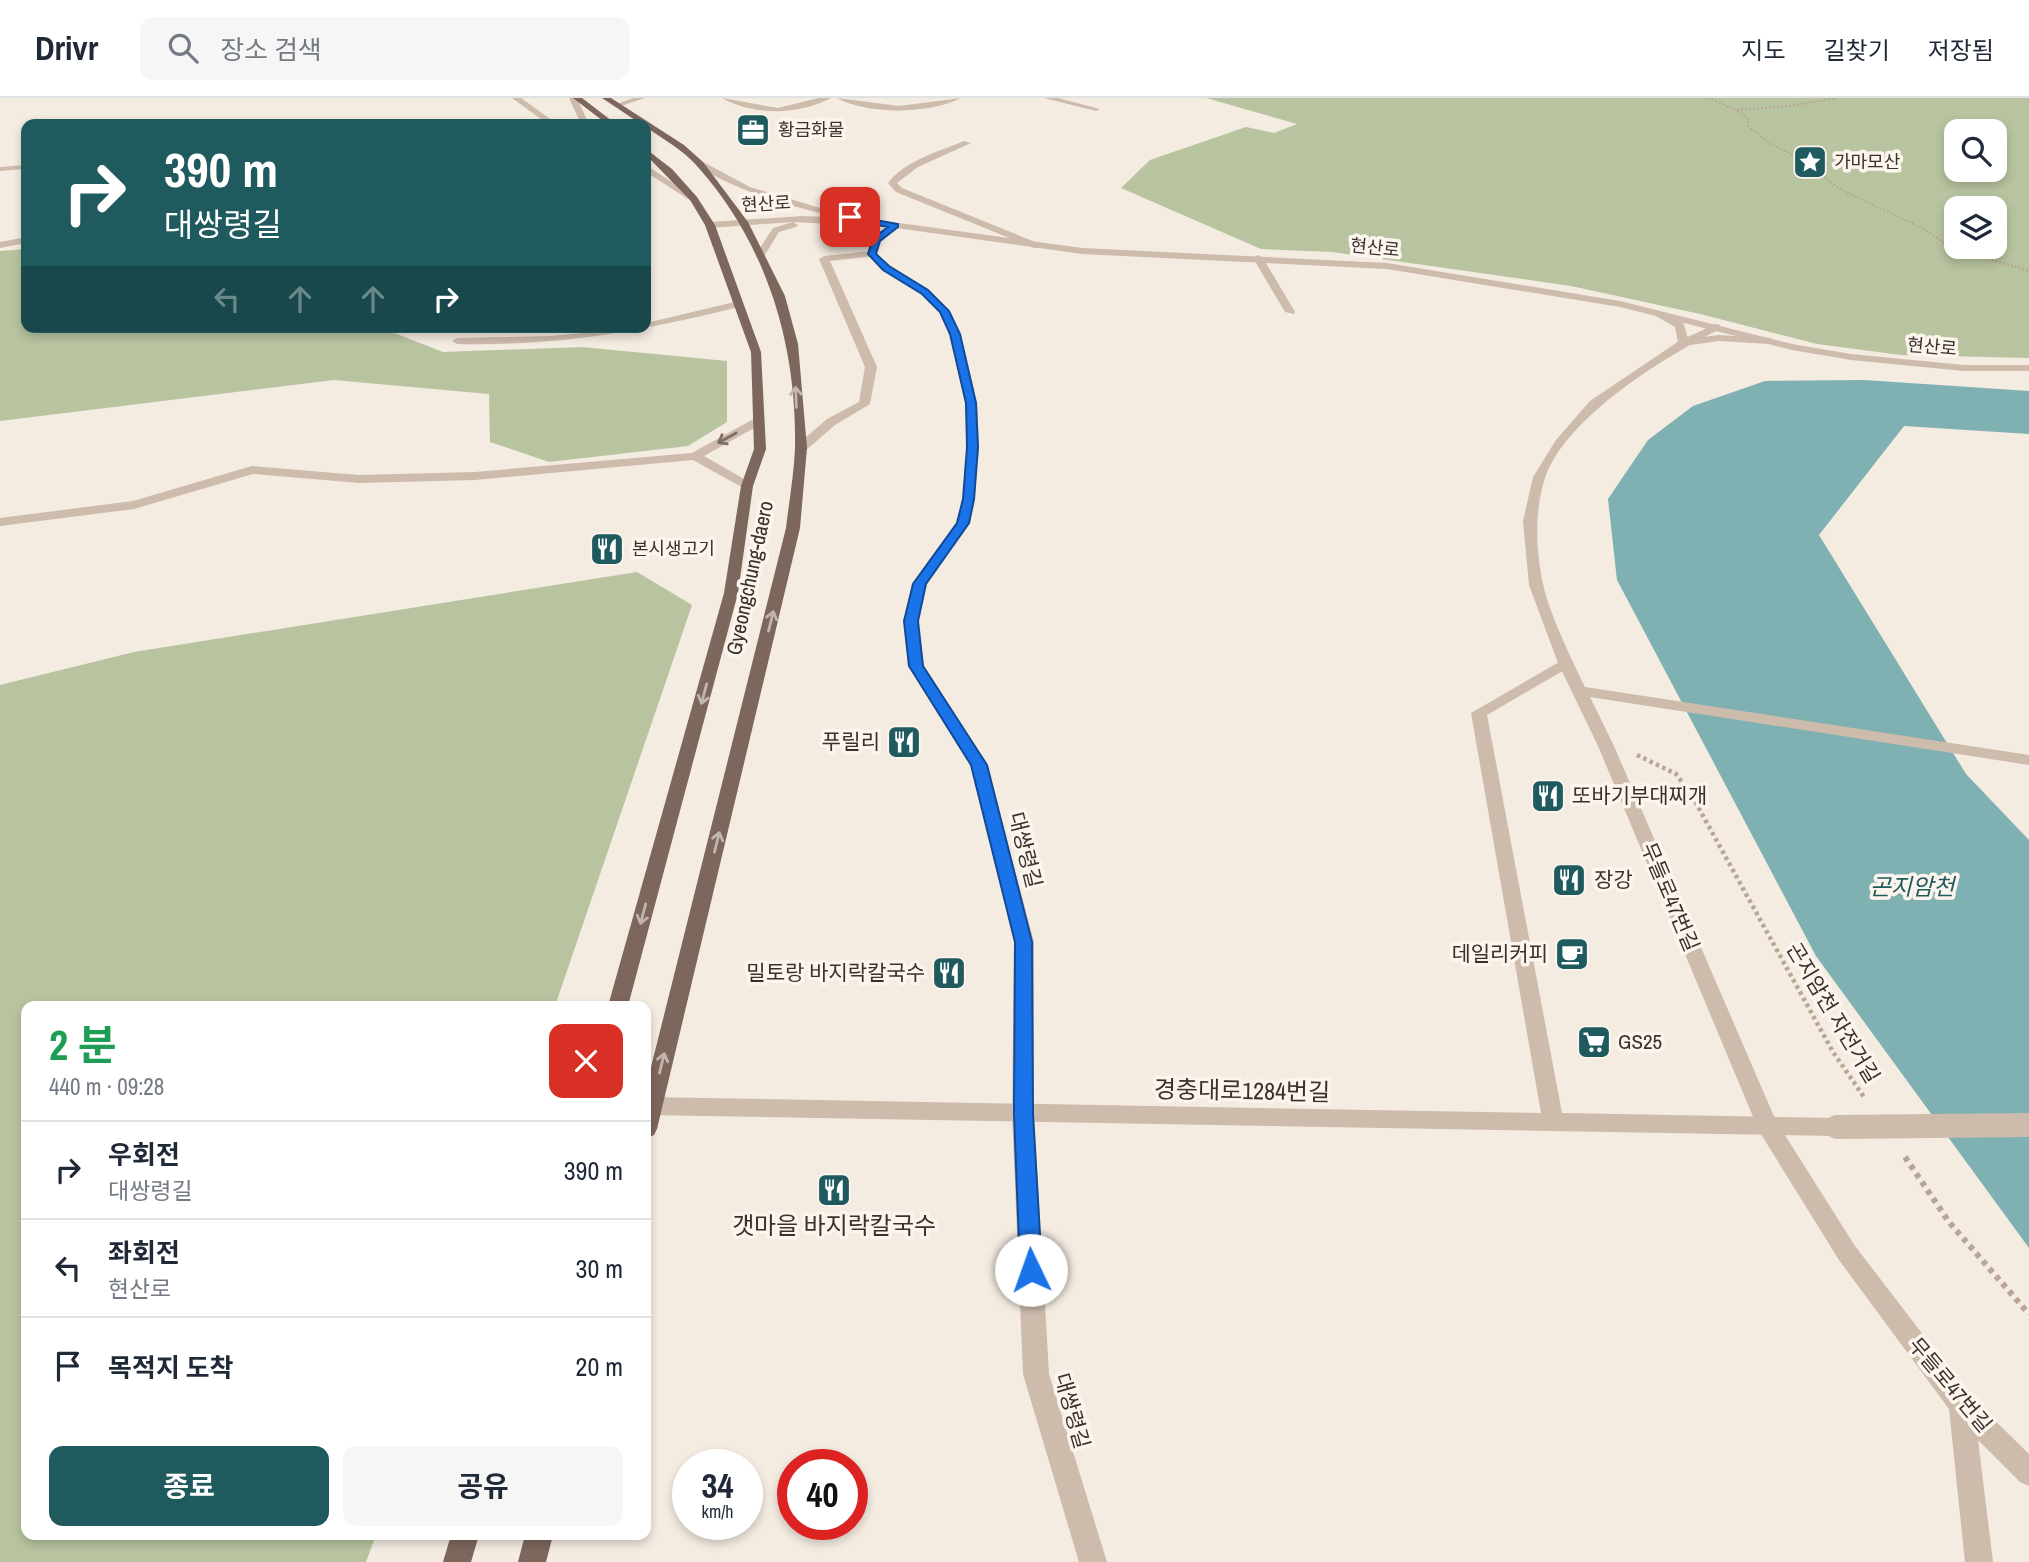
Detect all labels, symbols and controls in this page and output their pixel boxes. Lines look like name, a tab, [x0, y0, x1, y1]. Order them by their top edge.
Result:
search box	[140, 17, 630, 80]
text: Drivr	[35, 26, 98, 70]
icon: search	[164, 29, 202, 67]
text: 장소 검색	[220, 32, 322, 67]
text: 지도	[1741, 34, 1786, 66]
text: 길찾기	[1824, 34, 1890, 66]
text: 저장됨	[1928, 34, 1994, 66]
office icon: 황금화물	[734, 111, 772, 149]
place label: 황금화물	[778, 117, 844, 142]
map controls	[1944, 119, 2007, 259]
button: search	[1944, 119, 2007, 182]
text: 390 m	[164, 136, 278, 202]
place icon: 가마모산	[1791, 143, 1829, 181]
icon: right	[49, 147, 140, 238]
place label: 가마모산	[1834, 149, 1900, 174]
pin	[820, 187, 880, 247]
street label: 현산로	[741, 190, 791, 217]
button: layers	[1944, 196, 2007, 259]
icon: arrive	[831, 198, 869, 236]
text: 대쌍령길	[164, 203, 282, 246]
street label: 현산로	[1349, 232, 1401, 263]
icon: left	[208, 280, 246, 318]
icon: ahead	[281, 280, 319, 318]
icon: ahead	[354, 280, 392, 318]
icon: right	[427, 280, 465, 318]
street label: 현산로	[1906, 332, 1958, 361]
one-way arrow	[790, 386, 803, 409]
one-way arrow	[717, 431, 737, 445]
street label: Gyeongchung-daero	[719, 498, 780, 658]
restaurant icon: 본시생고기	[588, 530, 626, 568]
place label: 본시생고기	[632, 536, 715, 561]
one-way arrow	[765, 610, 778, 633]
one-way arrow	[696, 683, 709, 705]
restaurant icon: 푸릴리	[885, 723, 923, 761]
place label: 푸릴리	[822, 727, 880, 756]
restaurant icon: 또바기부대찌개	[1529, 777, 1567, 815]
place label: 또바기부대찌개	[1572, 781, 1707, 810]
street label: 대쌍령길	[1002, 809, 1049, 891]
one-way arrow	[711, 831, 724, 854]
street label: 무들로47번길	[1634, 838, 1706, 956]
restaurant icon: 장강	[1550, 861, 1588, 899]
place label: 장강	[1594, 865, 1633, 894]
water label: 곤지암천	[1870, 871, 1957, 902]
one-way arrow	[636, 903, 649, 925]
cafe icon: 데일리커피	[1553, 935, 1591, 973]
street label: 곤지암천 자전거길	[1780, 937, 1887, 1089]
place label: 데일리커피	[1451, 939, 1548, 968]
restaurant icon: 밀토랑 바지락칼국수	[930, 954, 968, 992]
place label: 밀토랑 바지락칼국수	[746, 958, 925, 987]
text: 2 분	[49, 1017, 116, 1073]
supermarket icon: GS25	[1575, 1023, 1613, 1061]
button: close	[549, 1024, 623, 1098]
place label: GS25	[1618, 1027, 1662, 1056]
one-way arrow	[656, 1052, 669, 1075]
text: 440 m · 09:28	[49, 1071, 164, 1102]
street label: 경충대로1284번길	[1154, 1072, 1330, 1108]
text: 우회전	[108, 1137, 180, 1172]
icon: right	[49, 1151, 87, 1189]
text: 390 m	[564, 1153, 623, 1188]
restaurant icon: 갯마을 바지락칼국수	[815, 1171, 853, 1209]
text: 대쌍령길	[108, 1175, 193, 1206]
place label: 갯마을 바지락칼국수	[732, 1209, 936, 1241]
position arrow	[994, 1233, 1068, 1307]
text: 좌회전	[108, 1235, 180, 1270]
icon: left	[49, 1249, 87, 1287]
text: 30 m	[576, 1251, 623, 1286]
text: 현산로	[108, 1273, 171, 1304]
street label: 무들로47번길	[1902, 1331, 1999, 1438]
icon: arrive	[49, 1347, 87, 1385]
text: 20 m	[576, 1349, 623, 1384]
text: 목적지 도착	[108, 1350, 234, 1385]
street label: 대쌍령길	[1048, 1370, 1097, 1452]
button: 종료	[49, 1446, 329, 1526]
button: 공유	[343, 1446, 623, 1526]
speed limit sign: 40	[777, 1449, 868, 1540]
text: 34	[702, 1462, 733, 1509]
text: km/h	[702, 1499, 734, 1524]

